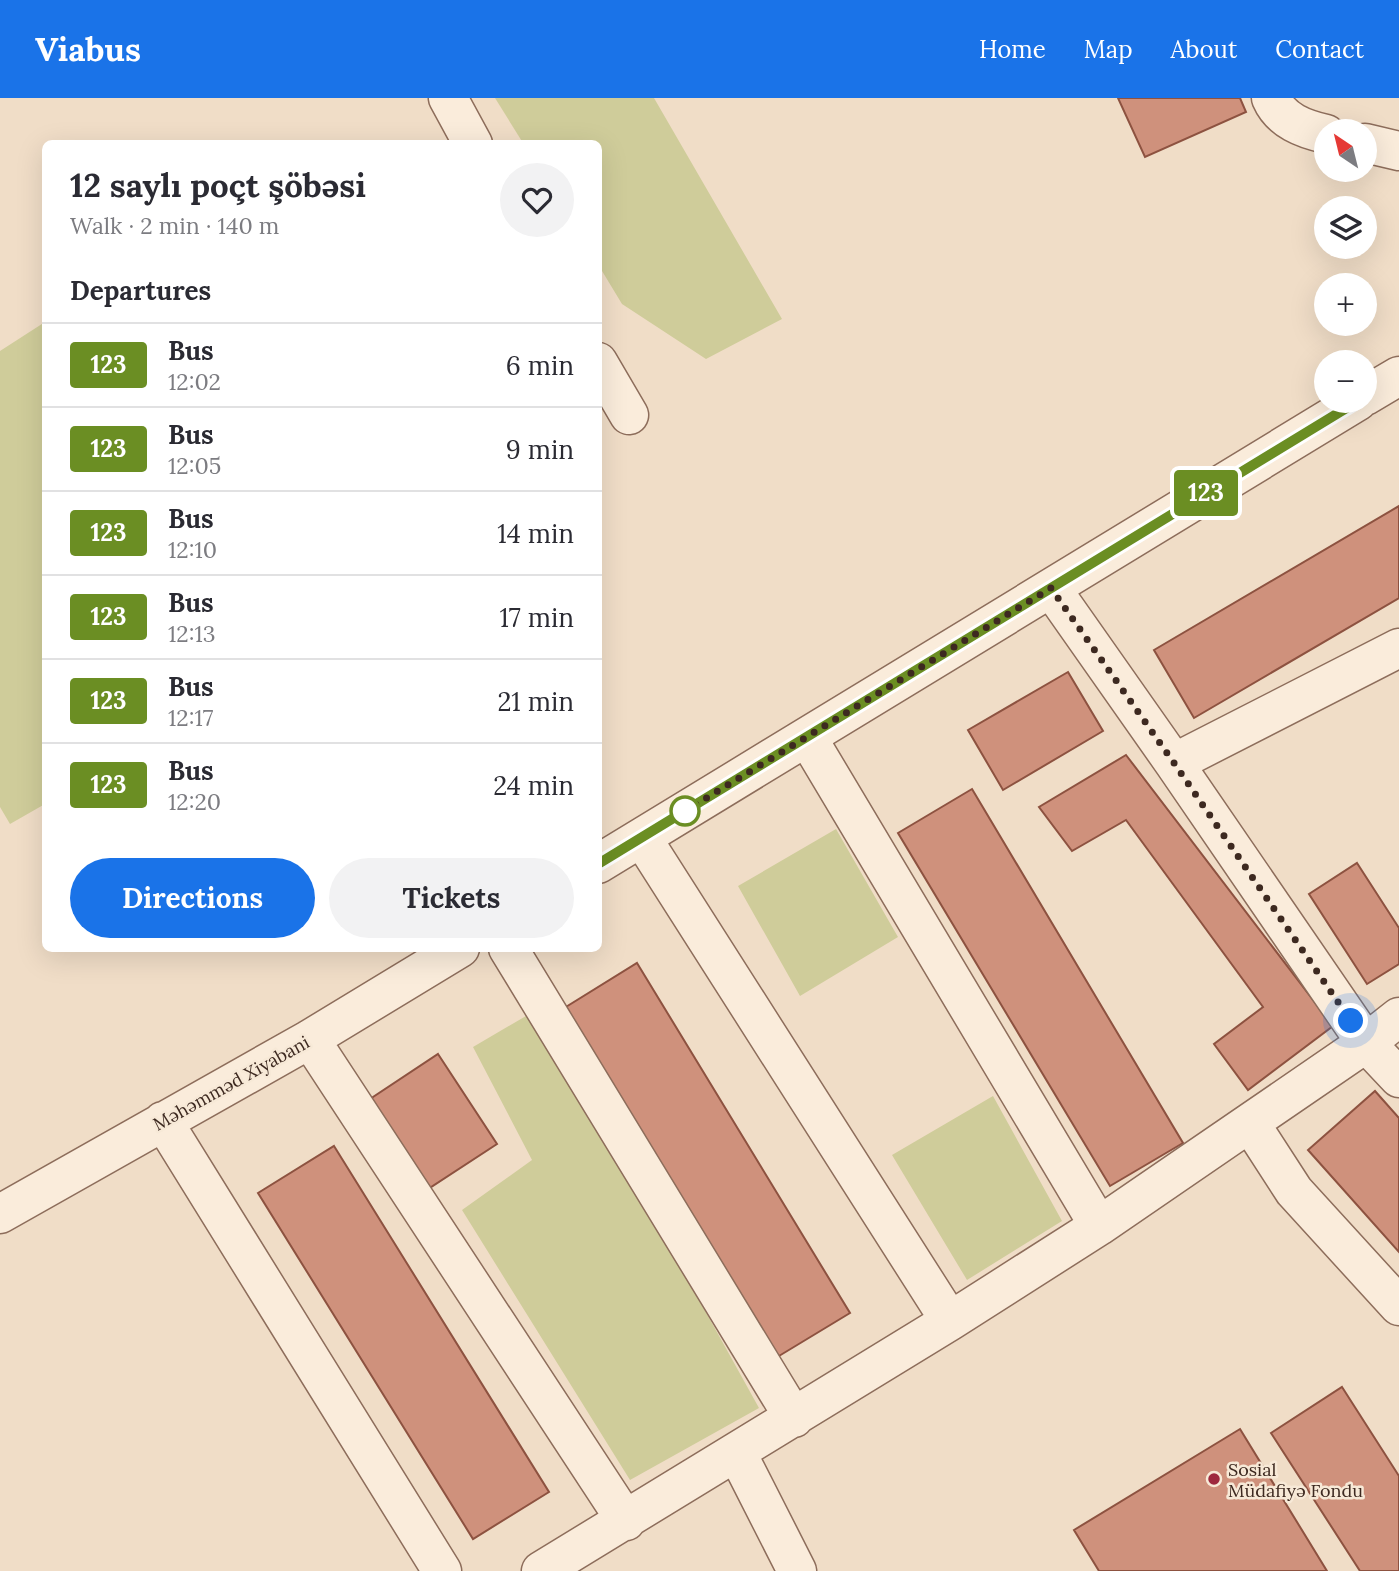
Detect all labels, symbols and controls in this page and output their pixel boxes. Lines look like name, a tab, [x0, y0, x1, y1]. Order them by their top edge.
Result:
text: Viabus	[35, 28, 141, 70]
text: Home	[979, 34, 1046, 65]
text: Map	[1084, 34, 1133, 65]
text: About	[1171, 34, 1237, 65]
text: Contact	[1275, 34, 1364, 65]
north arrow	[1314, 119, 1377, 182]
map controls	[1314, 119, 1377, 413]
button: heart	[500, 163, 574, 237]
text: 12 saylı poçt şöbəsi	[70, 164, 366, 206]
button: layers	[1314, 196, 1377, 259]
text: Walk · 2 min · 140 m	[70, 211, 279, 240]
button: +	[1314, 273, 1377, 336]
text: Departures	[70, 274, 211, 307]
text: Bus	[168, 334, 214, 367]
text: 123	[91, 349, 126, 380]
text: 6 min	[506, 349, 574, 382]
button: −	[1314, 350, 1377, 413]
text: 12:02	[168, 367, 221, 396]
text: Bus	[168, 418, 214, 451]
text: 123	[91, 433, 126, 464]
text: 9 min	[506, 433, 574, 466]
text: 12:05	[168, 451, 221, 480]
line badge: 123	[1166, 470, 1246, 516]
text: 123	[1188, 477, 1224, 508]
text: Bus	[168, 502, 214, 535]
text: 123	[91, 517, 126, 548]
text: 14 min	[497, 517, 574, 550]
text: 12:10	[168, 535, 217, 564]
text: Bus	[168, 586, 214, 619]
text: 123	[91, 601, 126, 632]
text: 17 min	[499, 601, 574, 634]
text: 12:13	[168, 619, 216, 648]
text: Bus	[168, 670, 214, 703]
text: 123	[91, 685, 126, 716]
text: 21 min	[497, 685, 574, 718]
text: 12:17	[168, 703, 213, 732]
text: Bus	[168, 754, 214, 787]
text: 123	[91, 769, 126, 800]
text: 24 min	[493, 769, 574, 802]
text: 12:20	[168, 787, 221, 816]
unlabelled marker	[670, 796, 700, 826]
button: Directions	[70, 858, 315, 938]
button: Tickets	[329, 858, 574, 938]
your location	[1333, 1003, 1368, 1038]
street label: Məhəmməd Xiyabani	[149, 1030, 313, 1136]
place label: Sosial Müdafiyə Fondu	[1228, 1458, 1363, 1502]
marker: Sosial Müdafiyə Fondu	[1206, 1471, 1222, 1487]

